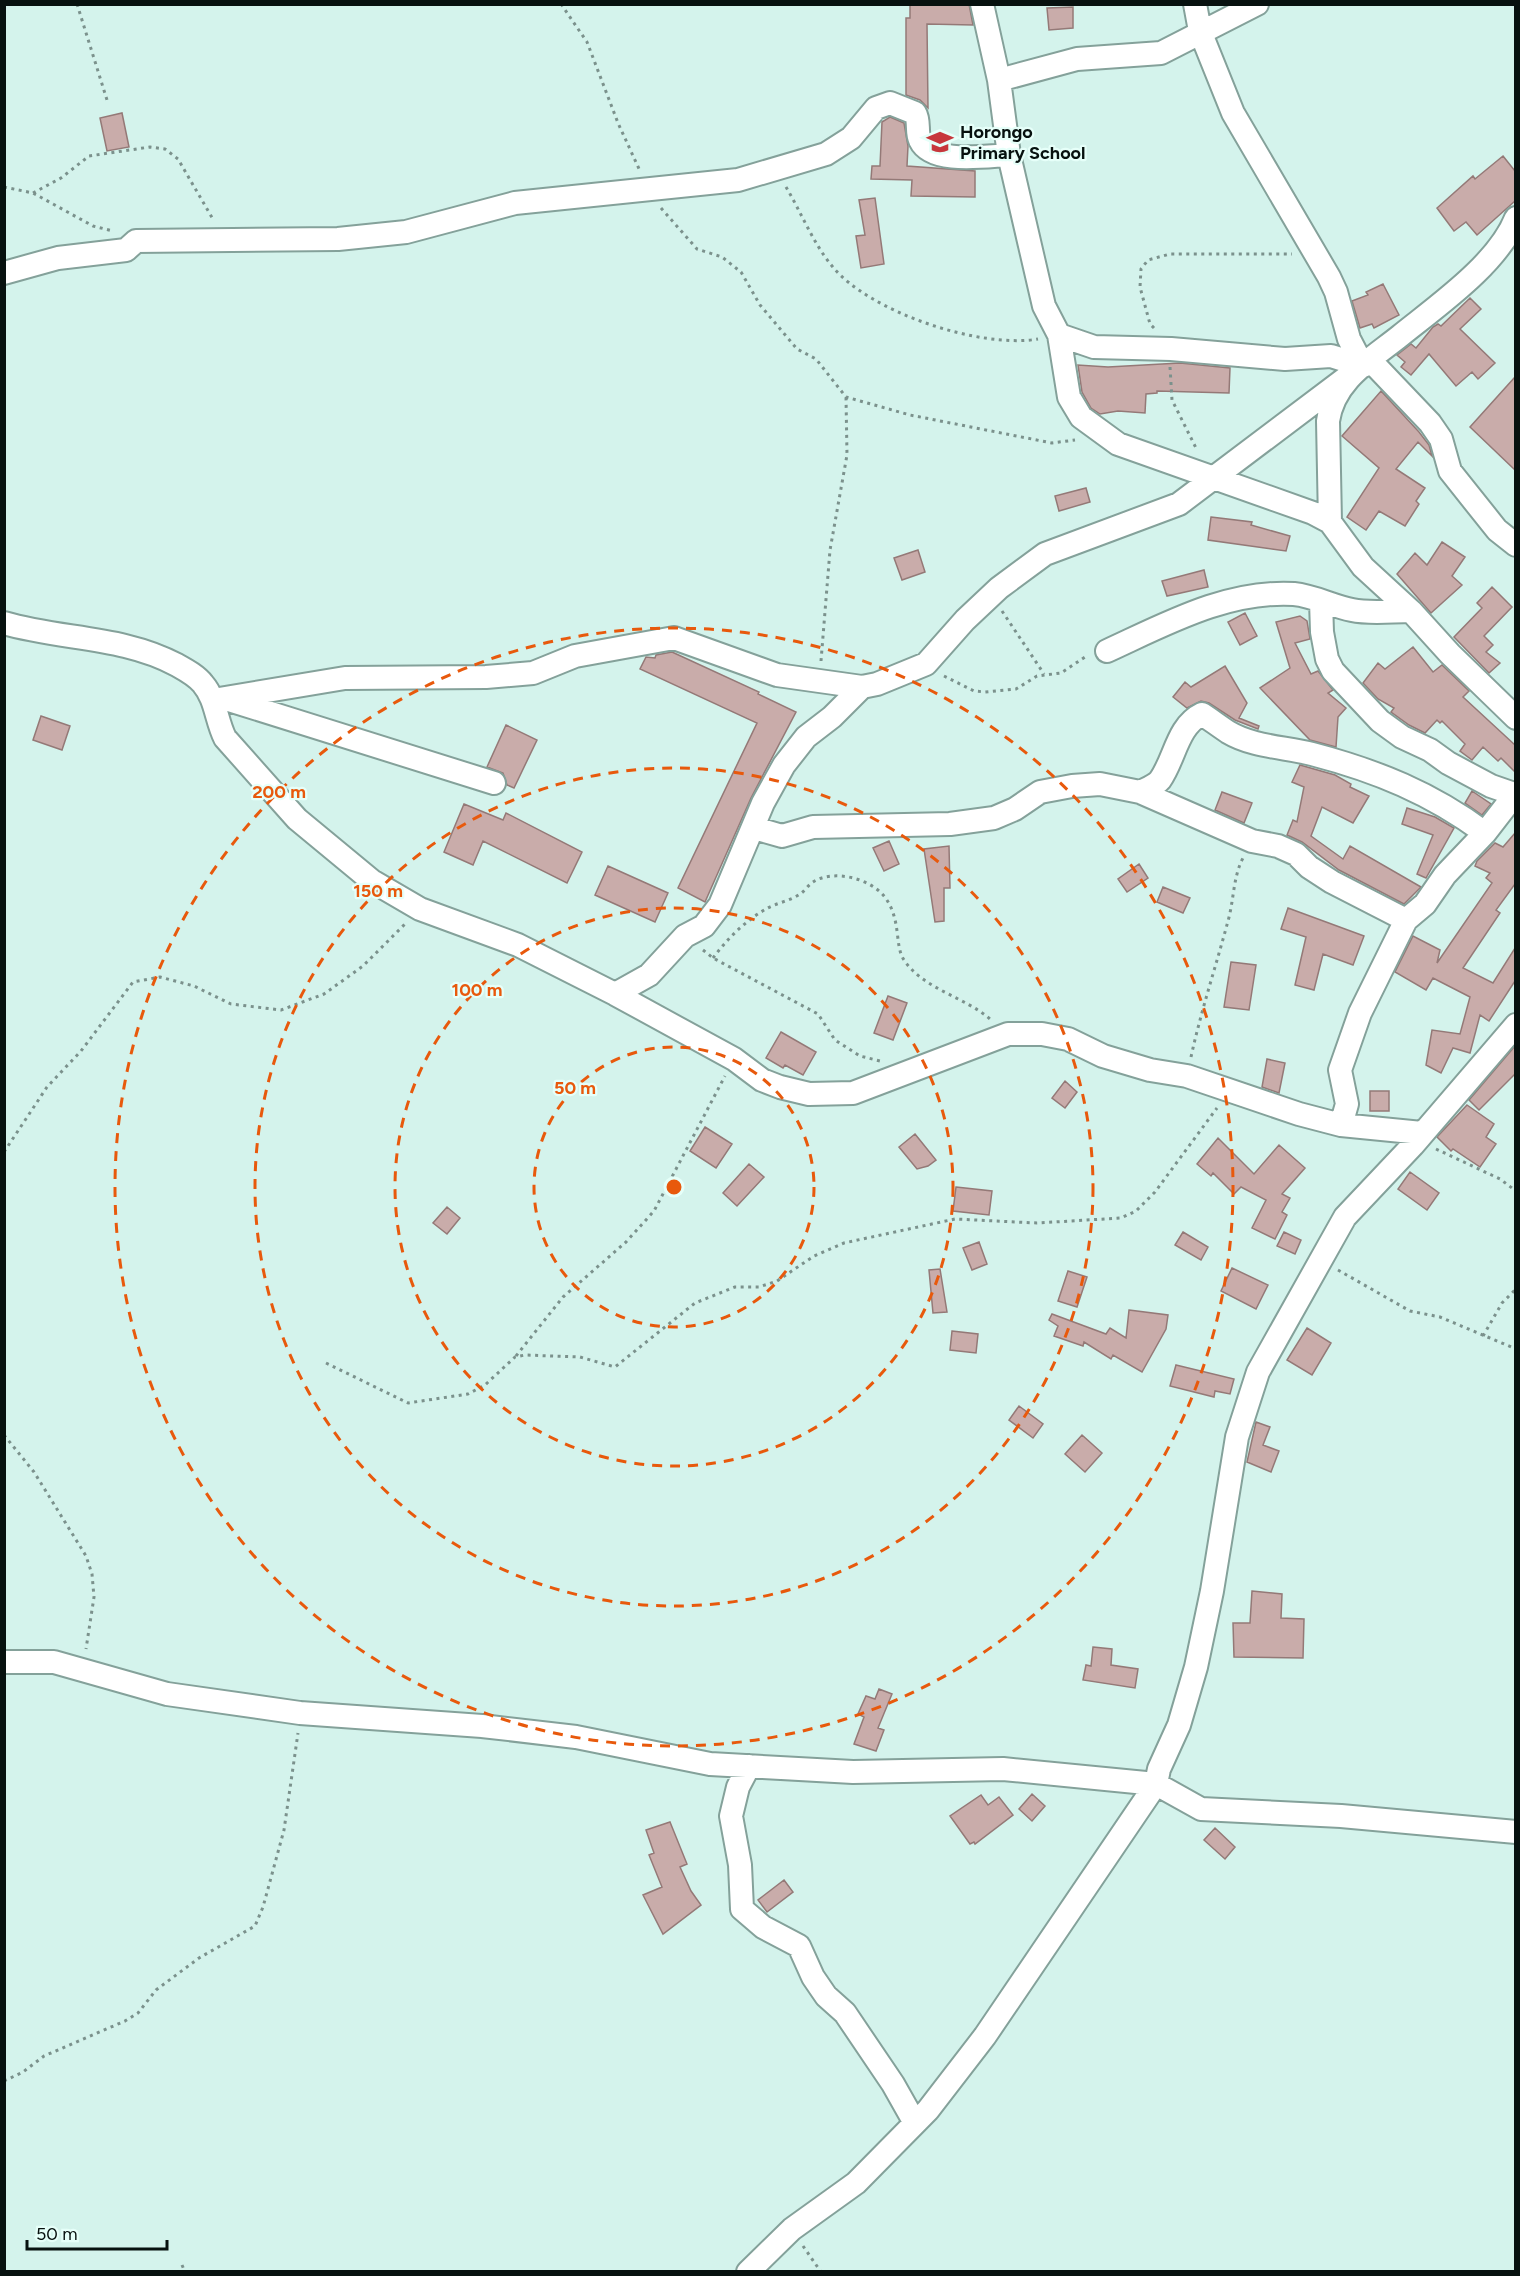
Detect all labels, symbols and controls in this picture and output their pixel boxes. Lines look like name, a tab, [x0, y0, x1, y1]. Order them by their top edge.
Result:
place label: Horongo Primary School	[960, 121, 1085, 164]
school or university icon: Horongo Primary School	[925, 127, 955, 157]
text: 200 m	[252, 781, 306, 803]
text: 150 m	[353, 880, 403, 902]
text: 100 m	[452, 979, 502, 1001]
text: 50 m	[554, 1077, 596, 1099]
centre of rings	[664, 1177, 684, 1197]
scale bar	[27, 2213, 166, 2251]
text: 50 m	[36, 2223, 78, 2245]

